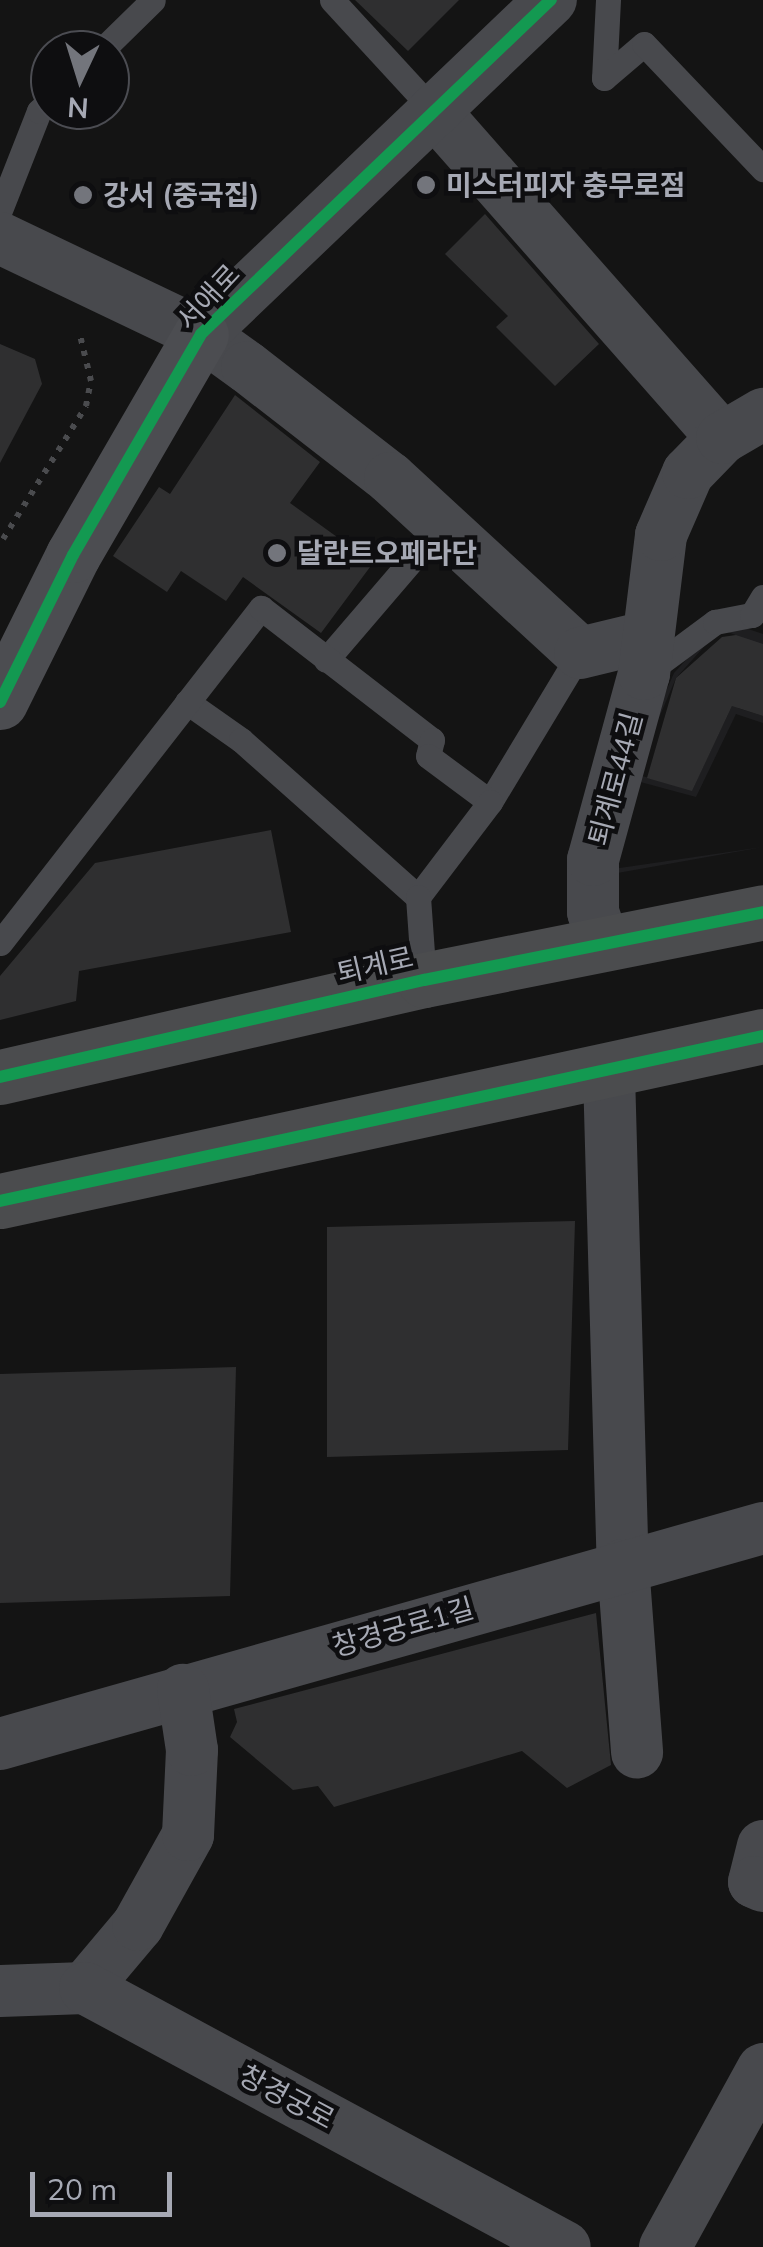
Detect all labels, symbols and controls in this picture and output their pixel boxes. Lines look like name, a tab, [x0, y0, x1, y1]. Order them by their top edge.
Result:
north arrow	[30, 30, 130, 130]
text: N	[66, 90, 90, 127]
place label: 미스터피자 충무로점	[446, 168, 686, 202]
marker: 미스터피자 충무로점	[415, 174, 437, 196]
place label: 강서 (중국집)	[103, 178, 259, 212]
marker: 강서 (중국집)	[72, 184, 94, 206]
street label: 서애로	[169, 257, 247, 337]
place label: 달란트오페라단	[297, 536, 477, 570]
marker: 달란트오페라단	[266, 542, 288, 564]
street label: 퇴계로44길	[581, 709, 649, 849]
street label: 퇴계로	[334, 940, 416, 990]
street label: 창경궁로1길	[328, 1591, 478, 1663]
street label: 창경궁로	[234, 2058, 340, 2136]
scale bar	[35, 2152, 178, 2214]
text: 20 m	[47, 2170, 117, 2208]

